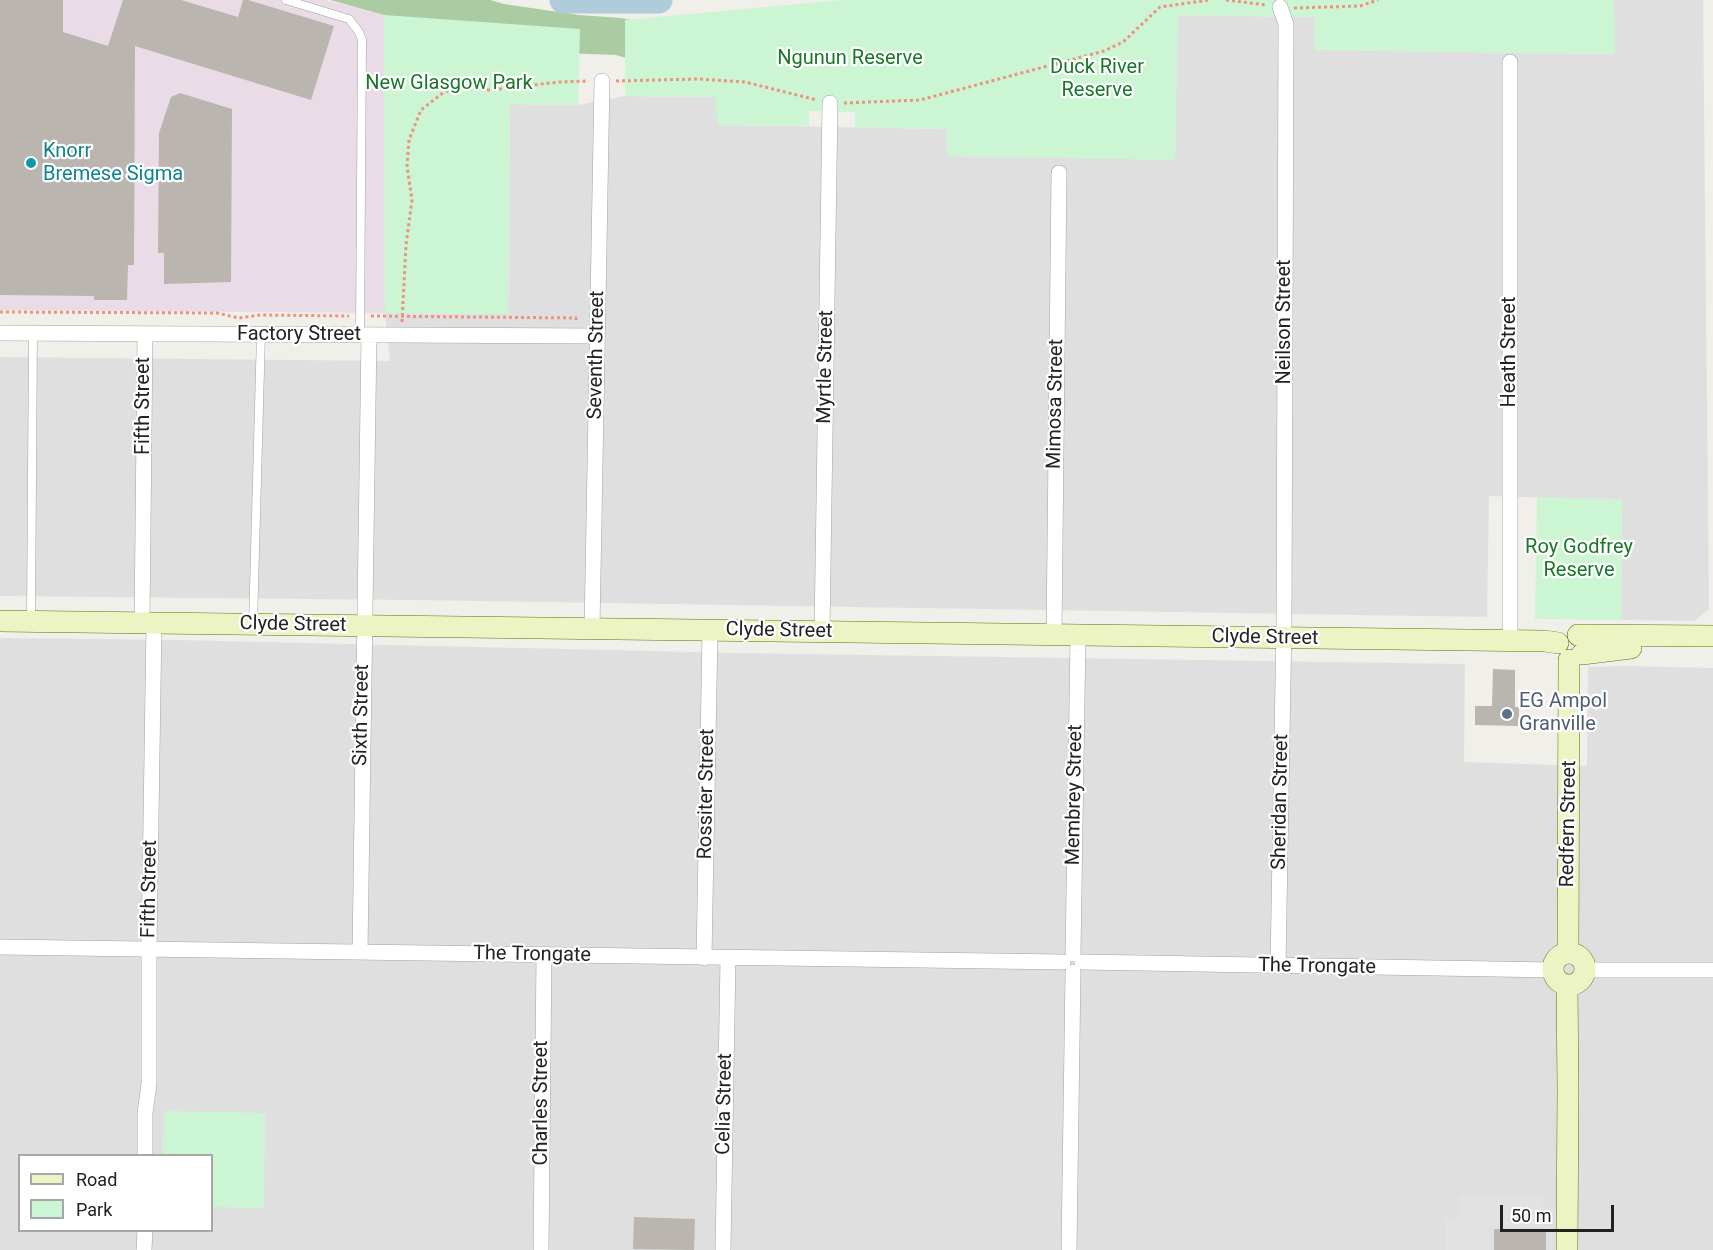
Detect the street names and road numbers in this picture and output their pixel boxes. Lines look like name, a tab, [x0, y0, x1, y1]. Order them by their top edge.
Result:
street label: Neilson Street	[1273, 259, 1297, 385]
street label: Seventh Street	[584, 290, 610, 420]
street label: Heath Street	[1498, 296, 1522, 408]
street label: Myrtle Street	[813, 310, 839, 424]
street label: Factory Street	[237, 323, 361, 347]
street label: Mimosa Street	[1043, 339, 1069, 469]
street label: Fifth Street	[132, 357, 156, 455]
street label: Clyde Street	[239, 612, 347, 638]
street label: Clyde Street	[725, 618, 833, 644]
street label: Clyde Street	[1211, 625, 1319, 651]
street label: Sixth Street	[349, 664, 375, 766]
street label: Membrey Street	[1062, 724, 1088, 866]
street label: Rossiter Street	[694, 728, 720, 860]
street label: Sheridan Street	[1268, 734, 1294, 870]
street label: Redfern Street	[1556, 760, 1582, 888]
street label: Fifth Street	[137, 840, 163, 938]
street label: The Trongate	[473, 942, 591, 968]
street label: The Trongate	[1258, 954, 1376, 980]
street label: Charles Street	[530, 1040, 554, 1166]
street label: Celia Street	[712, 1053, 738, 1155]

